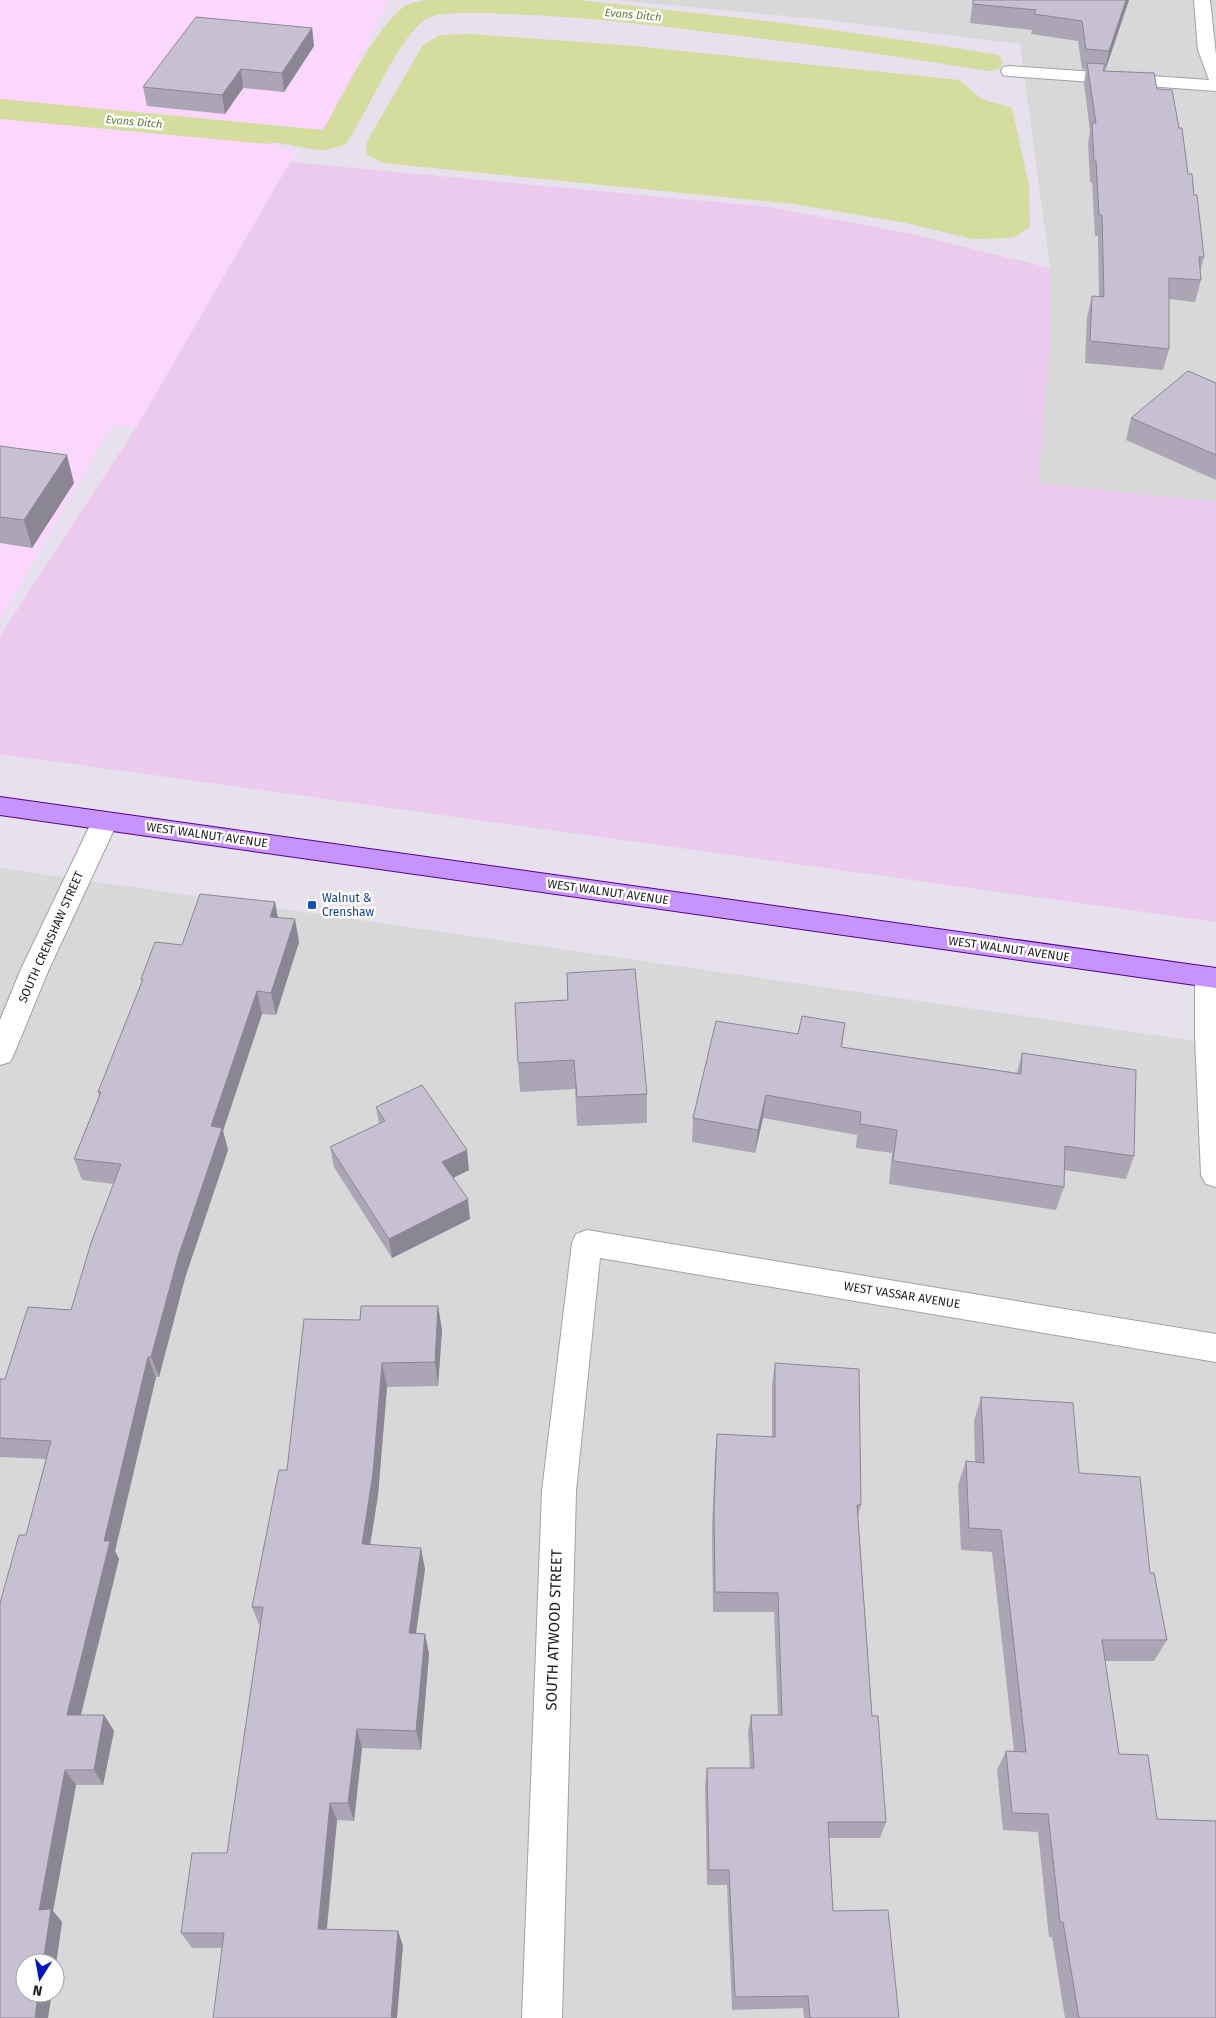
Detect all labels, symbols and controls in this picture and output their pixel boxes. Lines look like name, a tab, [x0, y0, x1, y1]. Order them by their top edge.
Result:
water label: Evans Ditch	[604, 6, 662, 24]
water label: Evans Ditch	[105, 113, 163, 131]
street label: WEST WALNUT AVENUE	[145, 820, 269, 850]
street label: SOUTH CRENSHAW STREET	[16, 868, 87, 1005]
street label: WEST WALNUT AVENUE	[546, 877, 670, 907]
place label: Walnut & Crenshaw	[322, 891, 374, 919]
marker: Walnut & Crenshaw	[306, 899, 318, 911]
street label: WEST WALNUT AVENUE	[947, 934, 1071, 964]
street label: WEST VASSAR AVENUE	[843, 1279, 961, 1311]
street label: SOUTH ATWOOD STREET	[542, 1549, 566, 1711]
north arrow	[15, 1953, 65, 2003]
text: N	[31, 1981, 44, 2000]

